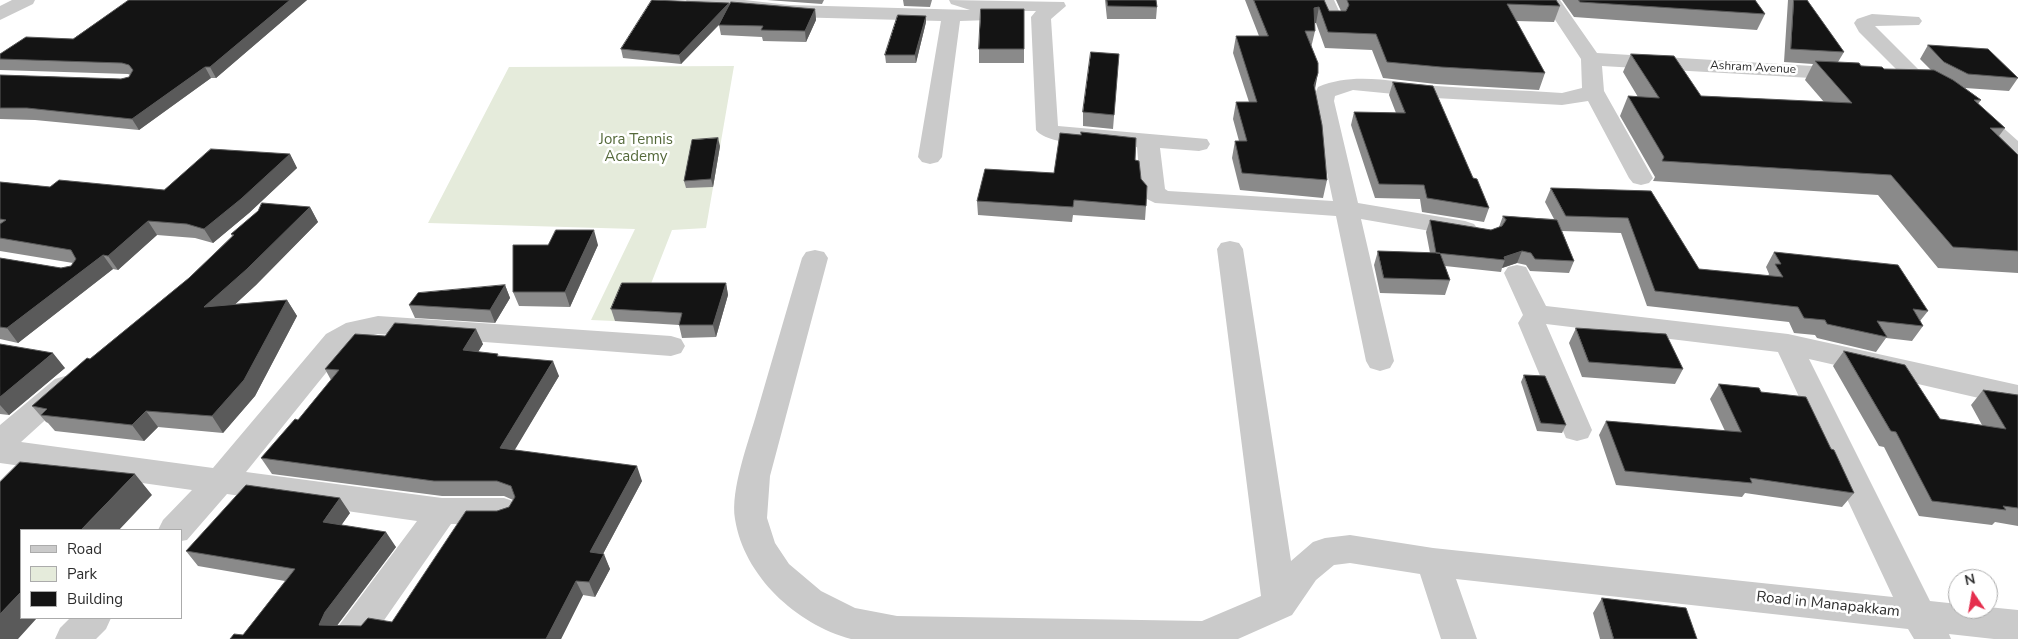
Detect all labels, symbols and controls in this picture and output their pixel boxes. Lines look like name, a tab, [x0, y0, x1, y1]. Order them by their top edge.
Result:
street label: Ashram Avenue	[1710, 59, 1796, 77]
park label: Jora Tennis Academy	[599, 131, 673, 166]
legend	[20, 529, 182, 619]
text: Road	[67, 539, 102, 559]
text: Park	[67, 564, 97, 584]
north arrow	[1948, 569, 1998, 619]
text: N	[1963, 569, 1977, 590]
text: Building	[67, 589, 123, 609]
street label: Road in Manapakkam	[1755, 589, 1901, 621]

